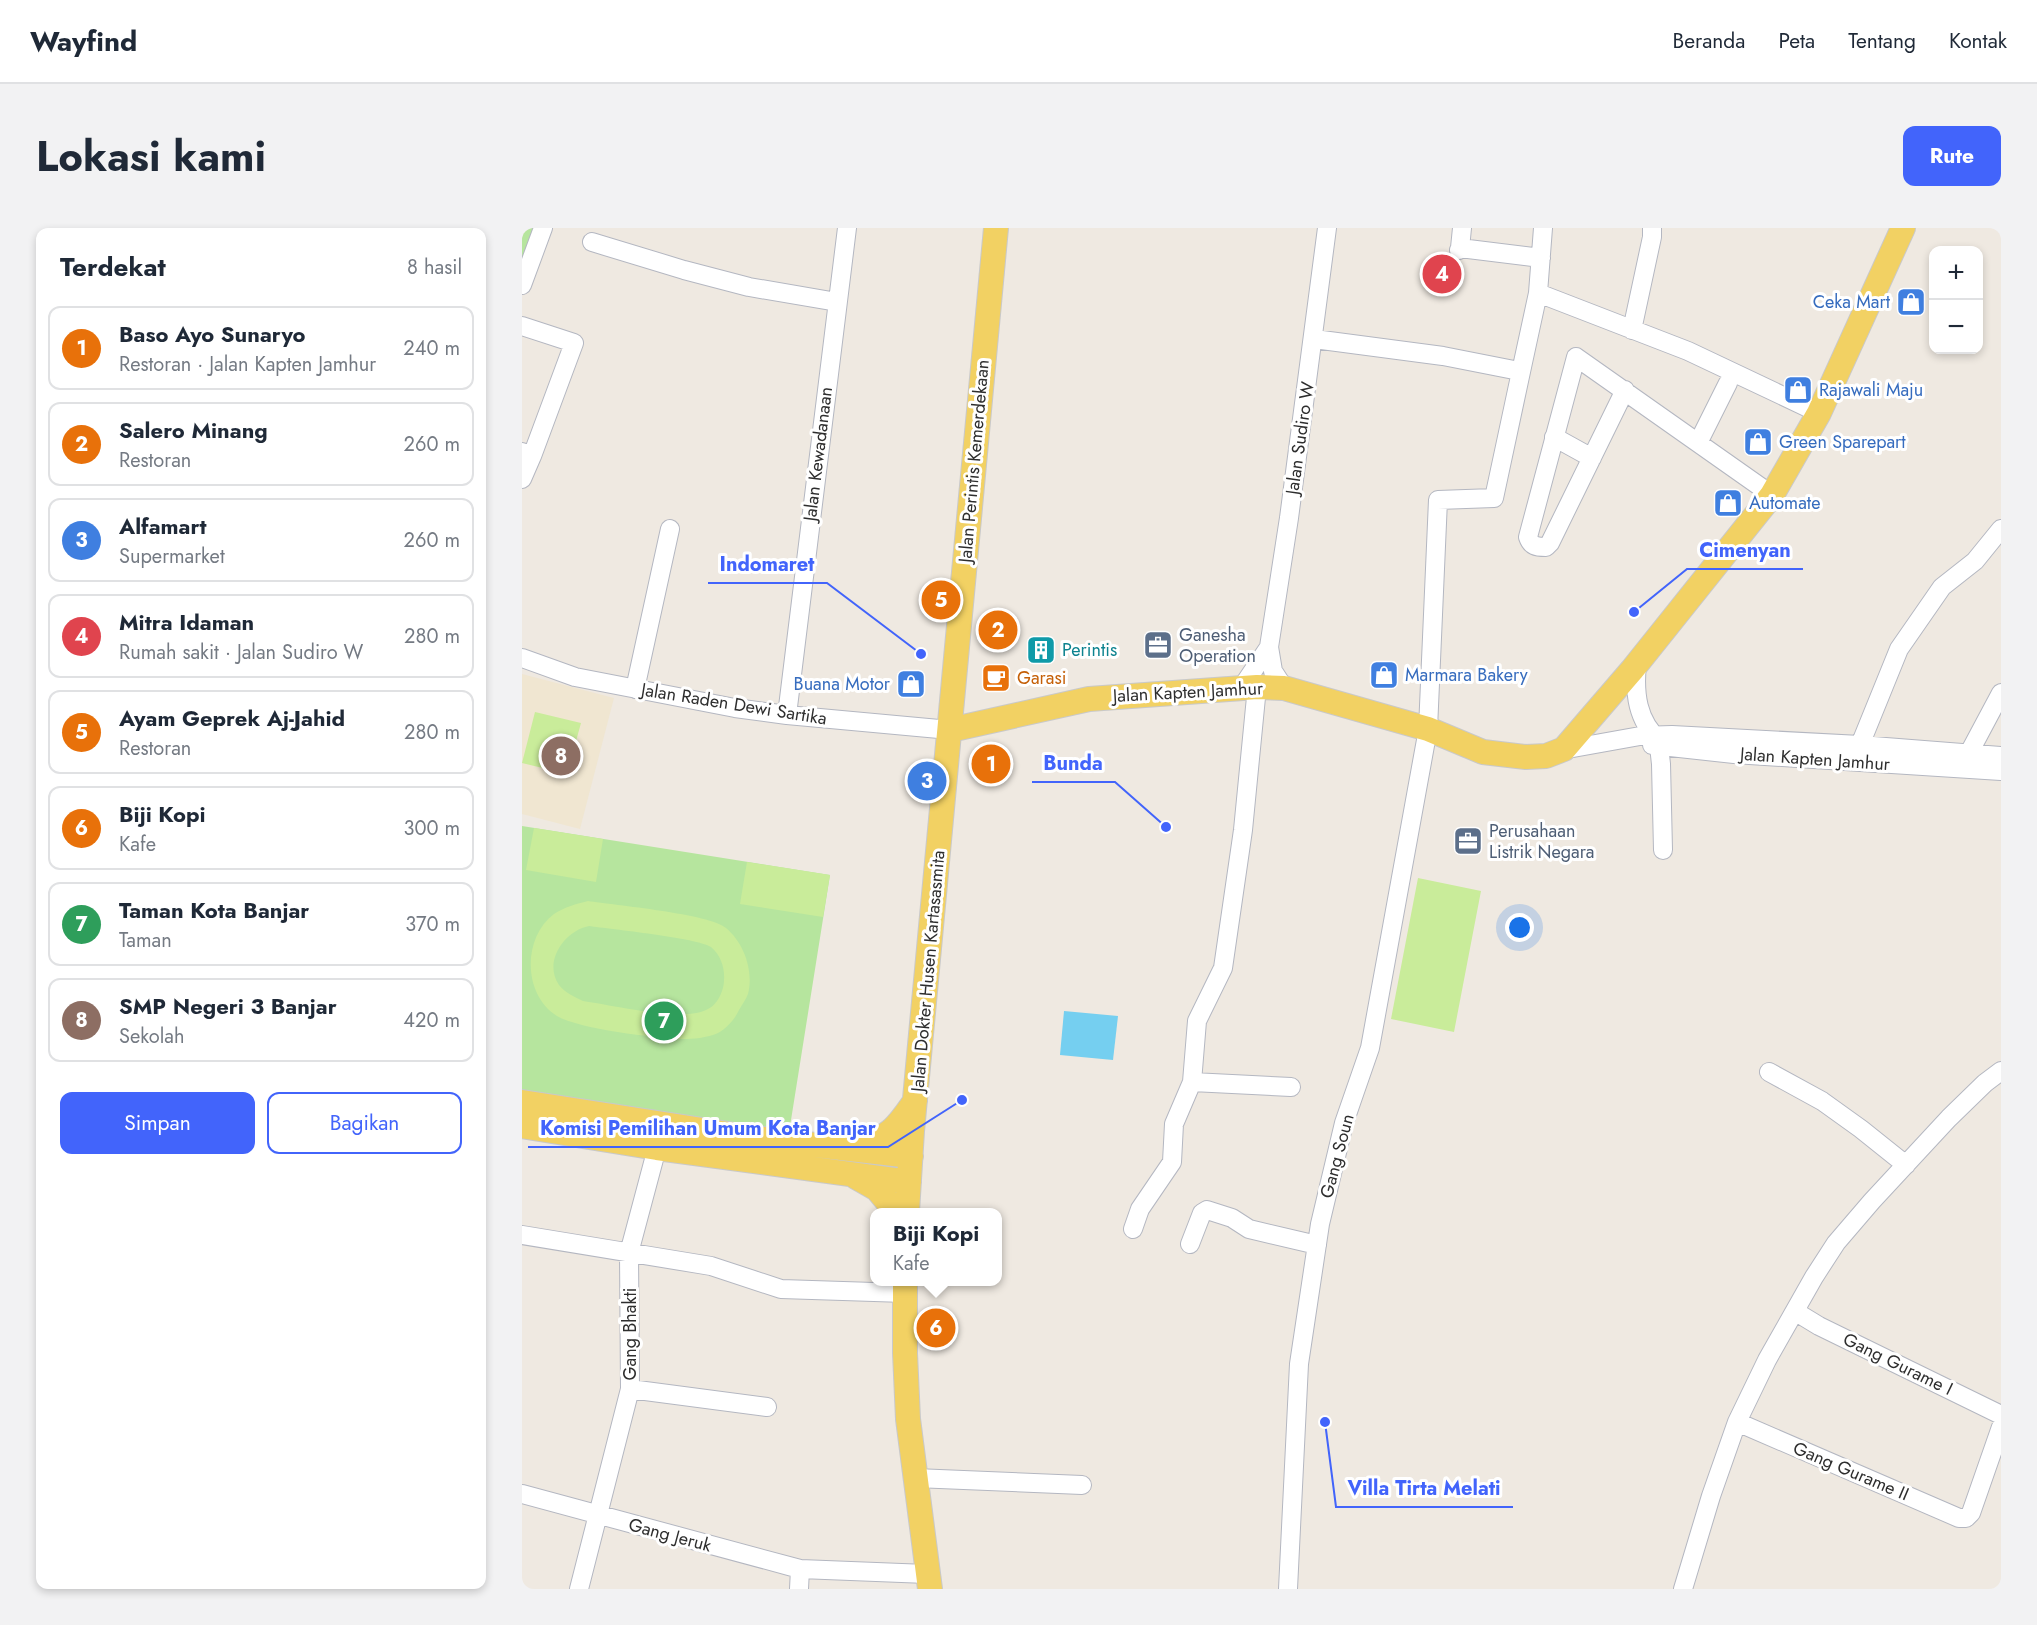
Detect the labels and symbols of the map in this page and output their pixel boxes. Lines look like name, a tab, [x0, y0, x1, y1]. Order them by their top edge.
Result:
pin: 4	[1422, 252, 1462, 296]
shop icon: Ceka Mart	[1895, 286, 1927, 318]
place label: Ceka Mart	[1813, 289, 1891, 315]
street label: Jalan Perintis Kemerdekaan	[952, 358, 996, 566]
shop icon: Rajawali Maju	[1782, 374, 1814, 406]
place label: Rajawali Maju	[1819, 377, 1923, 403]
street label: Jalan Sudiro W	[1279, 380, 1321, 498]
street label: Jalan Kewadanaan	[797, 385, 839, 525]
shop icon: Green Sparepart	[1742, 426, 1774, 458]
place label: Green Sparepart	[1779, 429, 1906, 455]
shop icon: Automate	[1712, 487, 1744, 519]
place label: Automate	[1749, 490, 1820, 516]
callout: Cimenyan	[1687, 531, 1803, 569]
text: Cimenyan	[1699, 536, 1791, 565]
callout: Indomaret	[708, 545, 827, 583]
text: Indomaret	[720, 550, 815, 579]
pin: 5	[922, 578, 960, 622]
pin: 2	[978, 608, 1018, 652]
place label: Ganesha Operation	[1179, 622, 1256, 669]
office icon: Ganesha Operation	[1142, 629, 1174, 661]
building icon: Perintis	[1025, 634, 1057, 666]
place label: Perintis	[1062, 637, 1117, 663]
shop icon: Marmara Bakery	[1368, 659, 1400, 691]
cafe icon: Garasi	[980, 662, 1012, 694]
place label: Marmara Bakery	[1405, 662, 1528, 688]
place label: Garasi	[1017, 665, 1066, 691]
shop icon: Buana Motor	[895, 668, 927, 700]
place label: Buana Motor	[794, 671, 891, 697]
street label: Jalan Kapten Jamhur	[1110, 675, 1265, 709]
street label: Jalan Raden Dewi Sartika	[637, 676, 829, 732]
pin: 8	[542, 734, 580, 778]
street label: Jalan Kapten Jamhur	[1737, 741, 1892, 777]
pin: 1	[972, 742, 1010, 786]
callout: Bunda	[1032, 744, 1115, 782]
text: Bunda	[1043, 749, 1103, 778]
pin: 3	[908, 758, 946, 804]
place label: Perusahaan Listrik Negara	[1489, 818, 1595, 865]
office icon: Perusahaan Listrik Negara	[1452, 825, 1484, 857]
street label: Jalan Dokter Husen Kartasasmita	[904, 849, 952, 1095]
your location	[1505, 913, 1534, 942]
pin: 7	[644, 998, 684, 1044]
callout: Komisi Pemilihan Umum Kota Banjar	[528, 1109, 888, 1147]
street label: Gang Soun	[1313, 1111, 1361, 1201]
text: Komisi Pemilihan Umum Kota Banjar	[540, 1114, 877, 1143]
street label: Gang Bhakti	[617, 1288, 643, 1380]
pin: 6	[916, 1306, 956, 1350]
street label: Gang Gurame I	[1839, 1326, 1957, 1402]
street label: Gang Gurame II	[1789, 1435, 1913, 1507]
callout: Villa Tirta Melati	[1336, 1469, 1513, 1507]
text: Villa Tirta Melati	[1346, 1474, 1501, 1503]
street label: Gang Jeruk	[626, 1511, 714, 1559]

